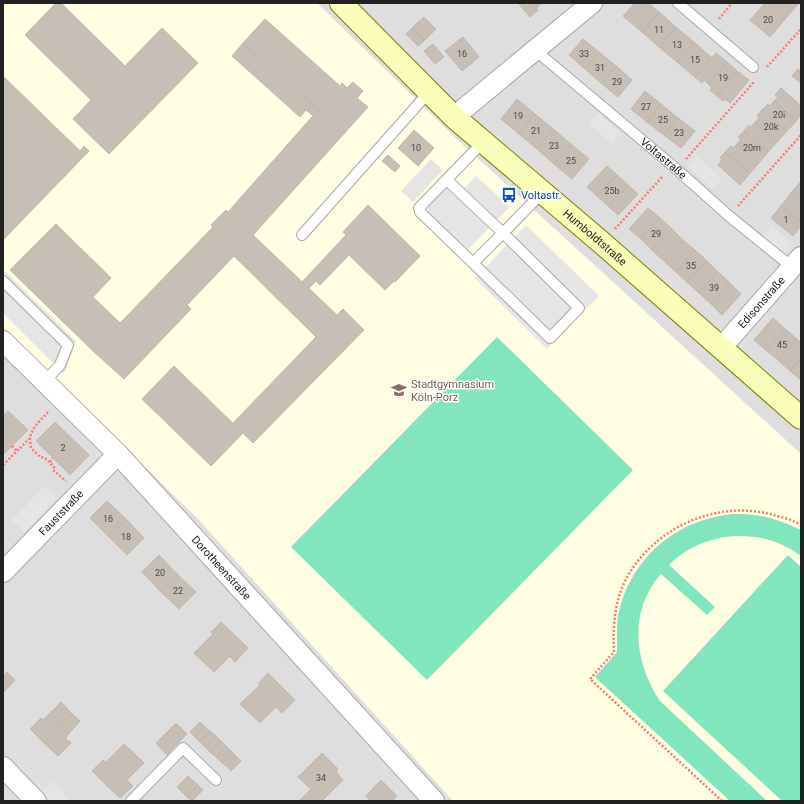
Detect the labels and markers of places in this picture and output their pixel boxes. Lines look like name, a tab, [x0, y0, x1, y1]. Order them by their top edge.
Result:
bus stop icon: Voltastr.	[500, 186, 518, 204]
place label: Voltastr.	[521, 189, 562, 202]
place label: Stadtgymnasium Köln-Porz	[411, 378, 494, 404]
school or university icon: Stadtgymnasium Köln-Porz	[390, 381, 408, 399]

